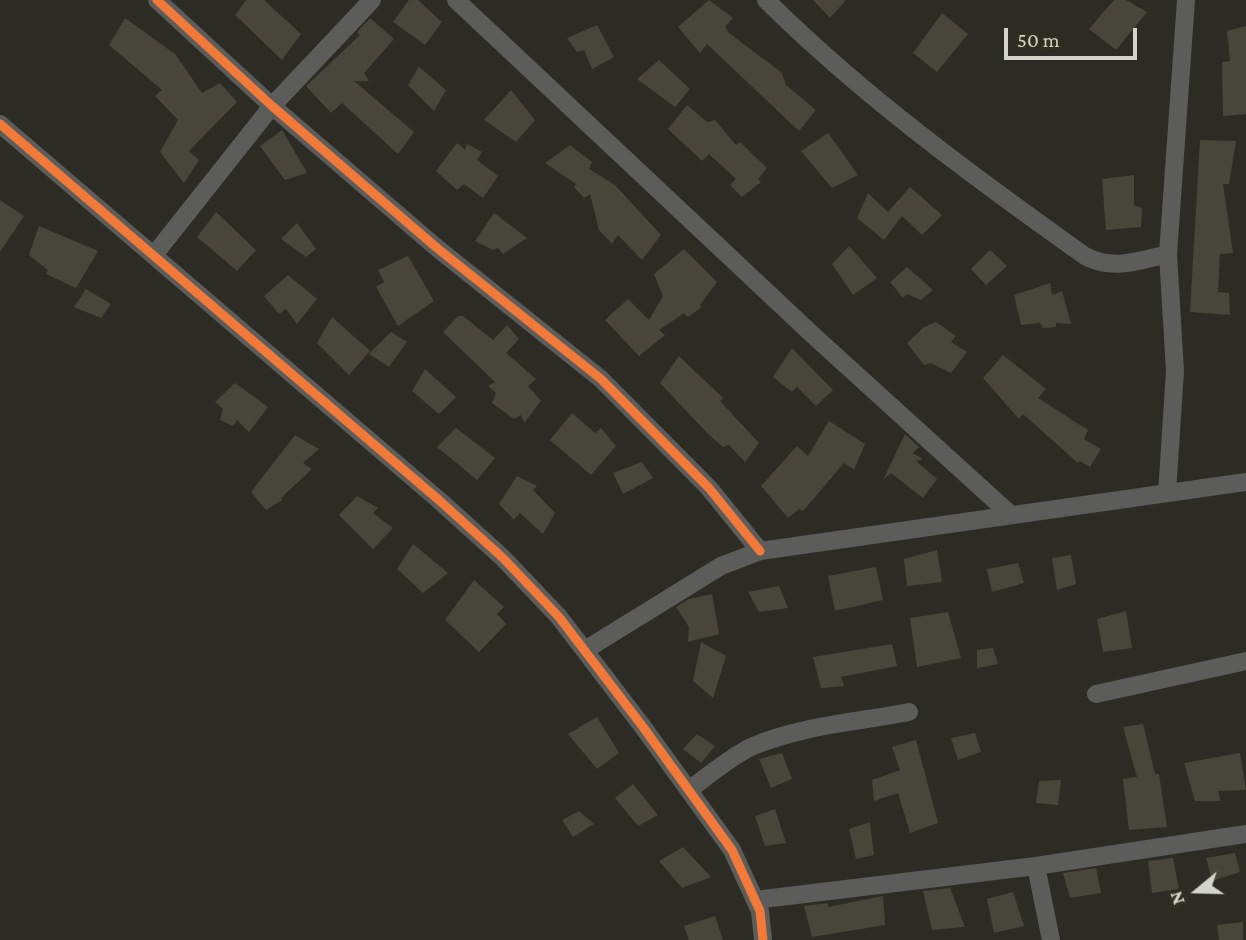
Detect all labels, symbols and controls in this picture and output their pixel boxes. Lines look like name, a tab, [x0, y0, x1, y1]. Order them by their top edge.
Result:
scale bar	[1008, 14, 1141, 58]
text: 50 m	[1017, 28, 1060, 52]
north arrow	[1162, 856, 1232, 926]
text: N	[1165, 888, 1189, 908]

